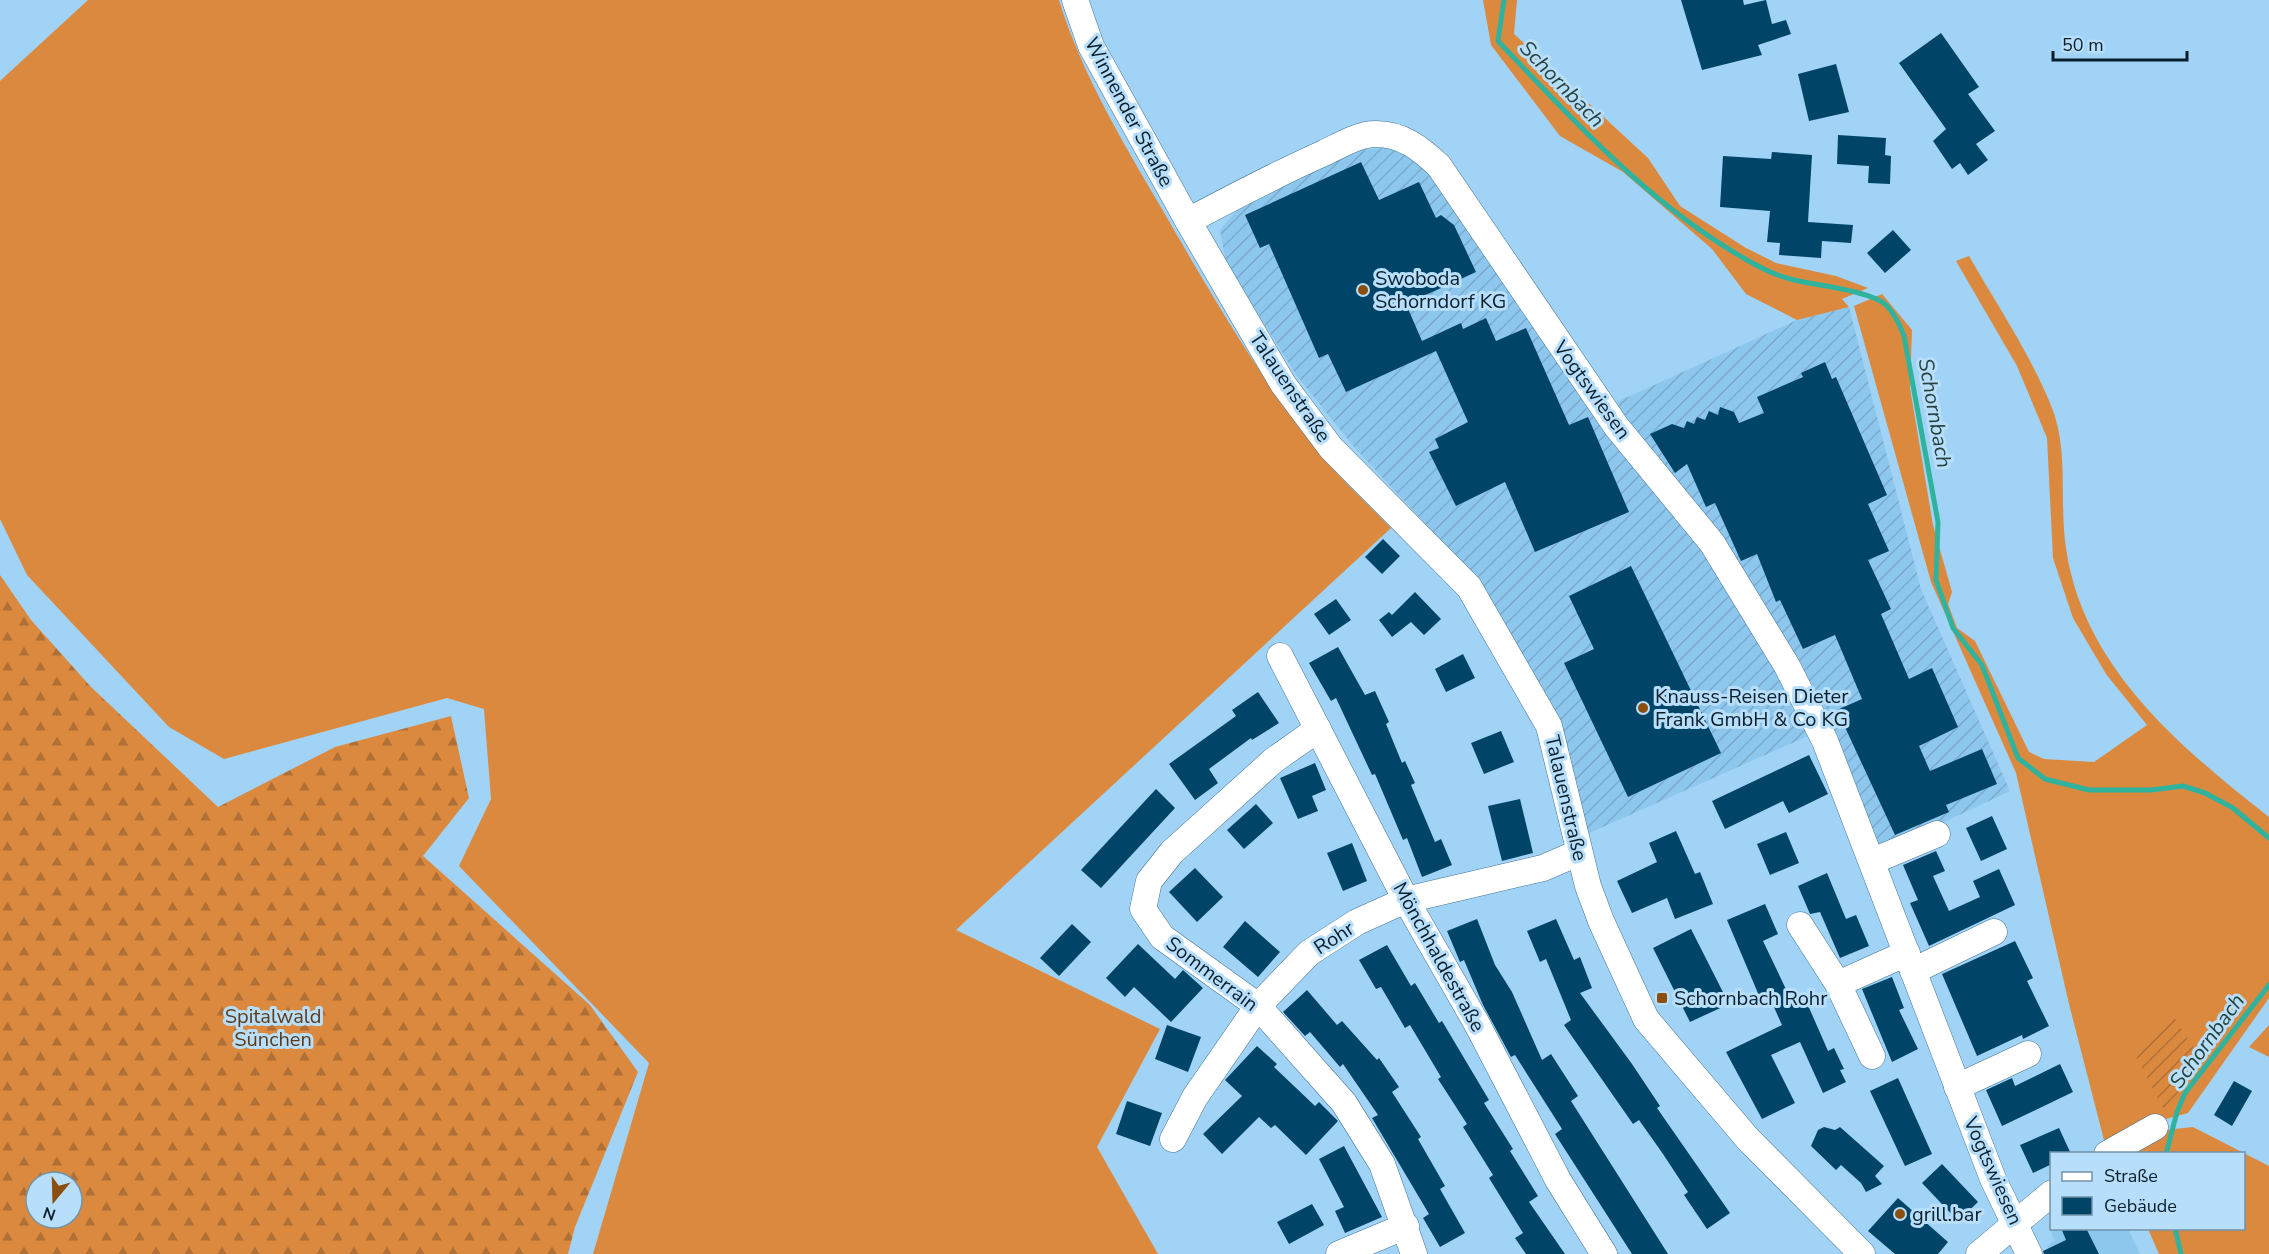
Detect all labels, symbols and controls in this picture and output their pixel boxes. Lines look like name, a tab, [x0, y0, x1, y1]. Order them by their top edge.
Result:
scale bar	[2053, 24, 2186, 62]
street label: Winnender Straße	[1078, 32, 1180, 192]
text: 50 m	[2062, 33, 2104, 57]
water label: Schornbach	[1513, 34, 1611, 134]
place label: Swoboda Schorndorf KG	[1375, 265, 1506, 315]
marker: Swoboda Schorndorf KG	[1356, 283, 1370, 297]
street label: Talauenstraße	[1243, 326, 1337, 448]
street label: Vogtswiesen	[1547, 334, 1637, 445]
water label: Schornbach	[1912, 356, 1958, 470]
place label: Knauss-Reisen Dieter Frank GmbH & Co KG	[1655, 683, 1848, 733]
marker: Knauss-Reisen Dieter Frank GmbH & Co KG	[1636, 701, 1650, 715]
street label: Talauenstraße	[1538, 733, 1594, 863]
street label: Mönchhaldestraße	[1387, 877, 1491, 1037]
street label: Rohr	[1309, 915, 1359, 961]
street label: Sommerrain	[1160, 930, 1264, 1018]
place label: Schornbach Rohr	[1674, 985, 1827, 1012]
water label: Schornbach	[2163, 988, 2251, 1094]
marker: Schornbach Rohr	[1655, 991, 1669, 1005]
park label: Spitalwald Sünchen	[225, 1003, 321, 1053]
street label: Vogtswiesen	[1957, 1112, 2029, 1229]
legend	[2050, 1152, 2245, 1230]
text: Straße	[2104, 1164, 2158, 1188]
north arrow	[24, 1170, 84, 1230]
text: Gebäude	[2104, 1194, 2177, 1218]
text: N	[40, 1201, 59, 1226]
place label: grill.bar	[1912, 1201, 1982, 1228]
marker: grill.bar	[1893, 1207, 1907, 1221]

